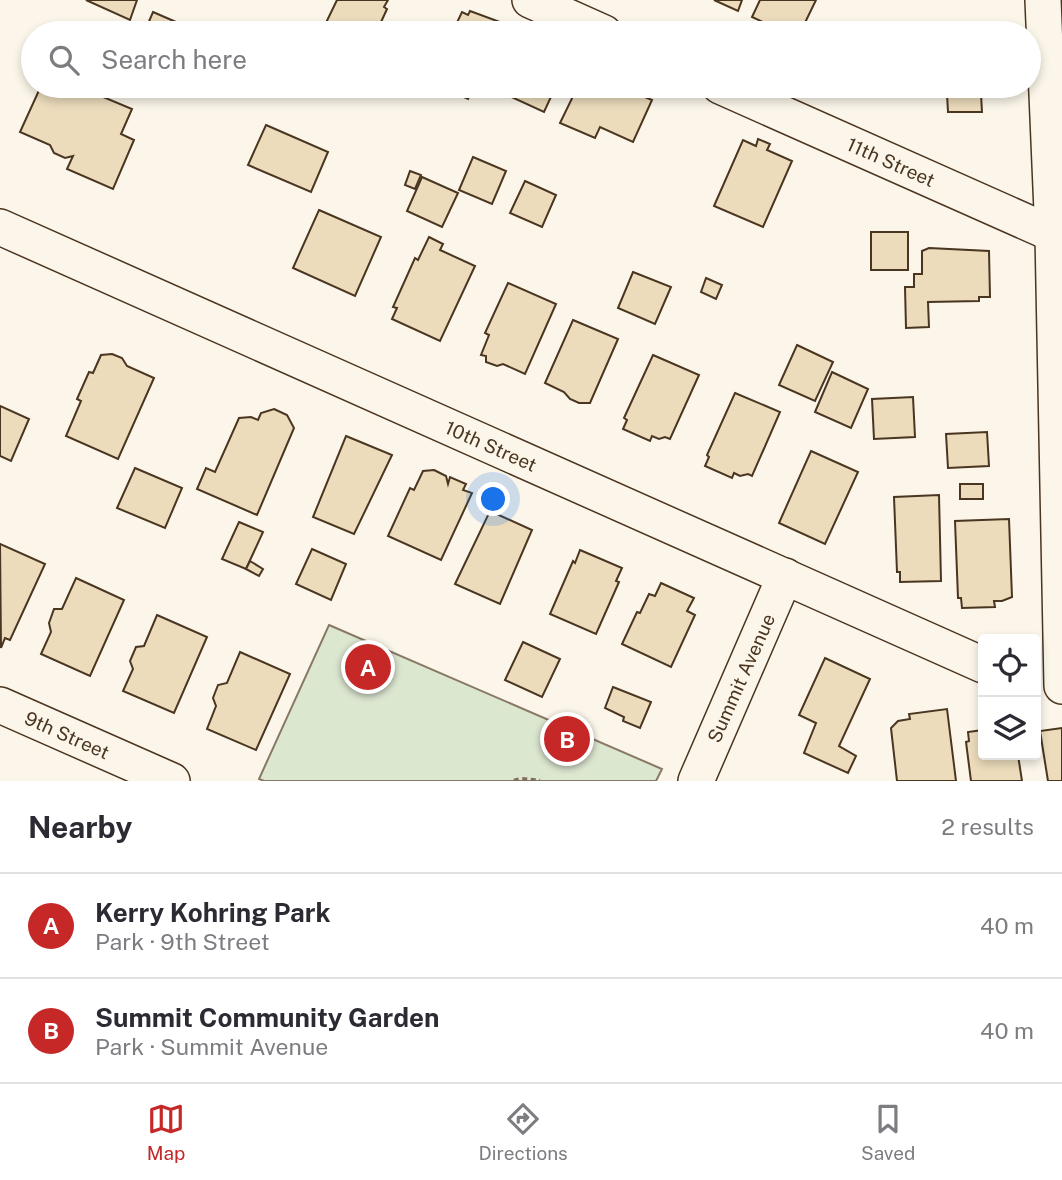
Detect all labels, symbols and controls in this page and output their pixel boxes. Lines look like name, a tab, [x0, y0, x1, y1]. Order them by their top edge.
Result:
search box	[21, 21, 1041, 98]
icon: search	[45, 41, 83, 79]
text: Search here	[101, 44, 247, 75]
street label: 11th Street	[844, 133, 938, 191]
street label: 10th Street	[442, 416, 540, 476]
your location	[476, 482, 510, 516]
street label: Summit Avenue	[703, 610, 779, 746]
map controls	[978, 634, 1041, 760]
button: locate	[978, 634, 1041, 697]
pin: A	[345, 641, 391, 693]
button: layers	[978, 697, 1041, 760]
street label: 9th Street	[21, 707, 113, 763]
pin: B	[544, 713, 590, 765]
text: Nearby	[28, 809, 132, 845]
text: 2 results	[941, 813, 1034, 840]
text: Kerry Kohring Park	[95, 897, 331, 928]
text: A	[43, 912, 59, 939]
text: 40 m	[980, 912, 1034, 939]
text: Park · 9th Street	[95, 928, 270, 955]
text: Summit Community Garden	[95, 1002, 439, 1033]
text: B	[43, 1017, 59, 1044]
text: 40 m	[980, 1017, 1034, 1044]
text: Park · Summit Avenue	[95, 1033, 328, 1060]
tab: Map	[147, 1100, 185, 1164]
tab: Directions	[478, 1100, 568, 1164]
tab: Saved	[861, 1100, 915, 1164]

